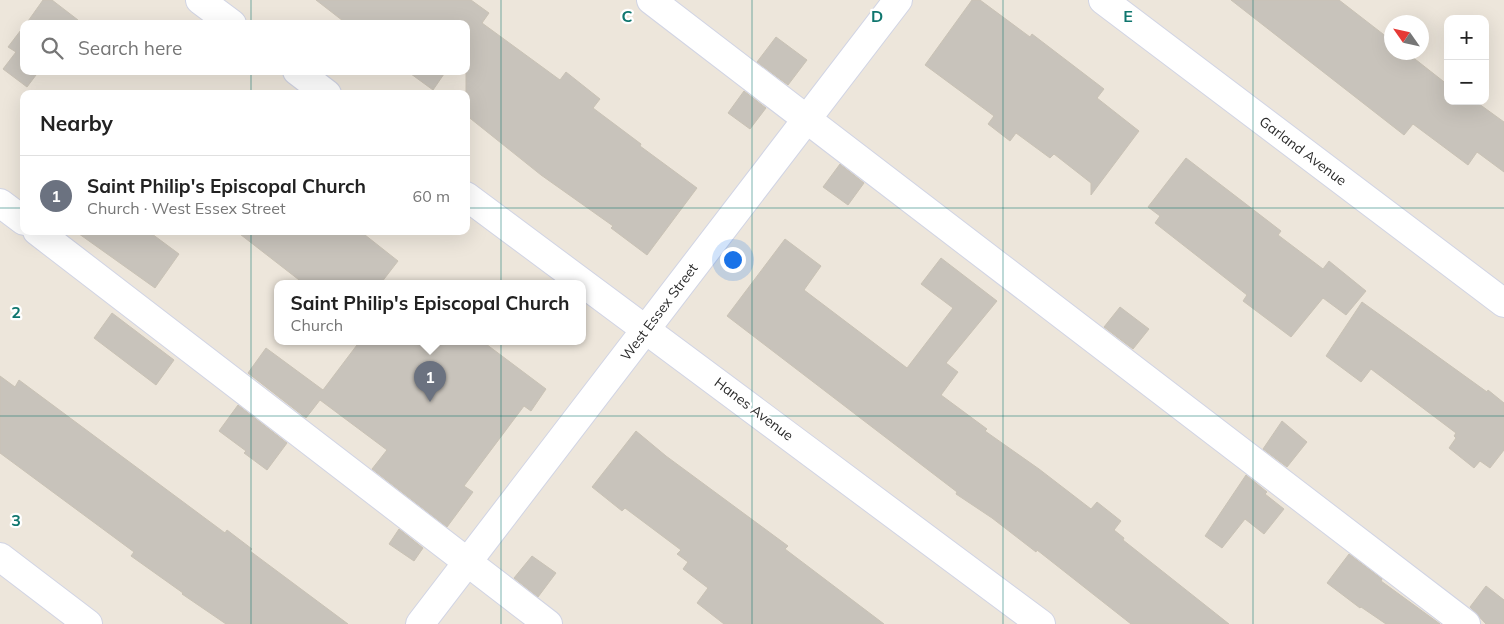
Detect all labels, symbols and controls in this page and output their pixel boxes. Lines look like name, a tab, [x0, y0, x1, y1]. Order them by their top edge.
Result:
text: C	[622, 6, 633, 26]
text: D	[871, 6, 883, 26]
text: E	[1123, 6, 1133, 26]
north arrow	[1384, 15, 1429, 60]
map controls	[1444, 15, 1489, 105]
button: +	[1444, 15, 1489, 60]
search box	[20, 20, 470, 75]
icon: search	[38, 34, 66, 62]
text: Search here	[78, 36, 182, 60]
button: −	[1444, 60, 1489, 105]
text: Nearby	[40, 110, 113, 136]
street label: Garland Avenue	[1256, 112, 1350, 190]
text: Saint Philip's Episcopal Church	[87, 174, 366, 198]
text: 1	[51, 186, 61, 206]
text: 60 m	[413, 186, 450, 206]
text: Church · West Essex Street	[87, 198, 286, 218]
your location	[720, 247, 746, 273]
street label: West Essex Street	[617, 260, 702, 364]
popup	[274, 280, 586, 345]
text: Saint Philip's Episcopal Church	[290, 291, 570, 315]
text: 2	[11, 302, 21, 322]
text: Church	[290, 315, 343, 335]
pin: 1	[414, 361, 446, 402]
street label: Hanes Avenue	[711, 373, 797, 445]
text: 3	[11, 510, 21, 530]

